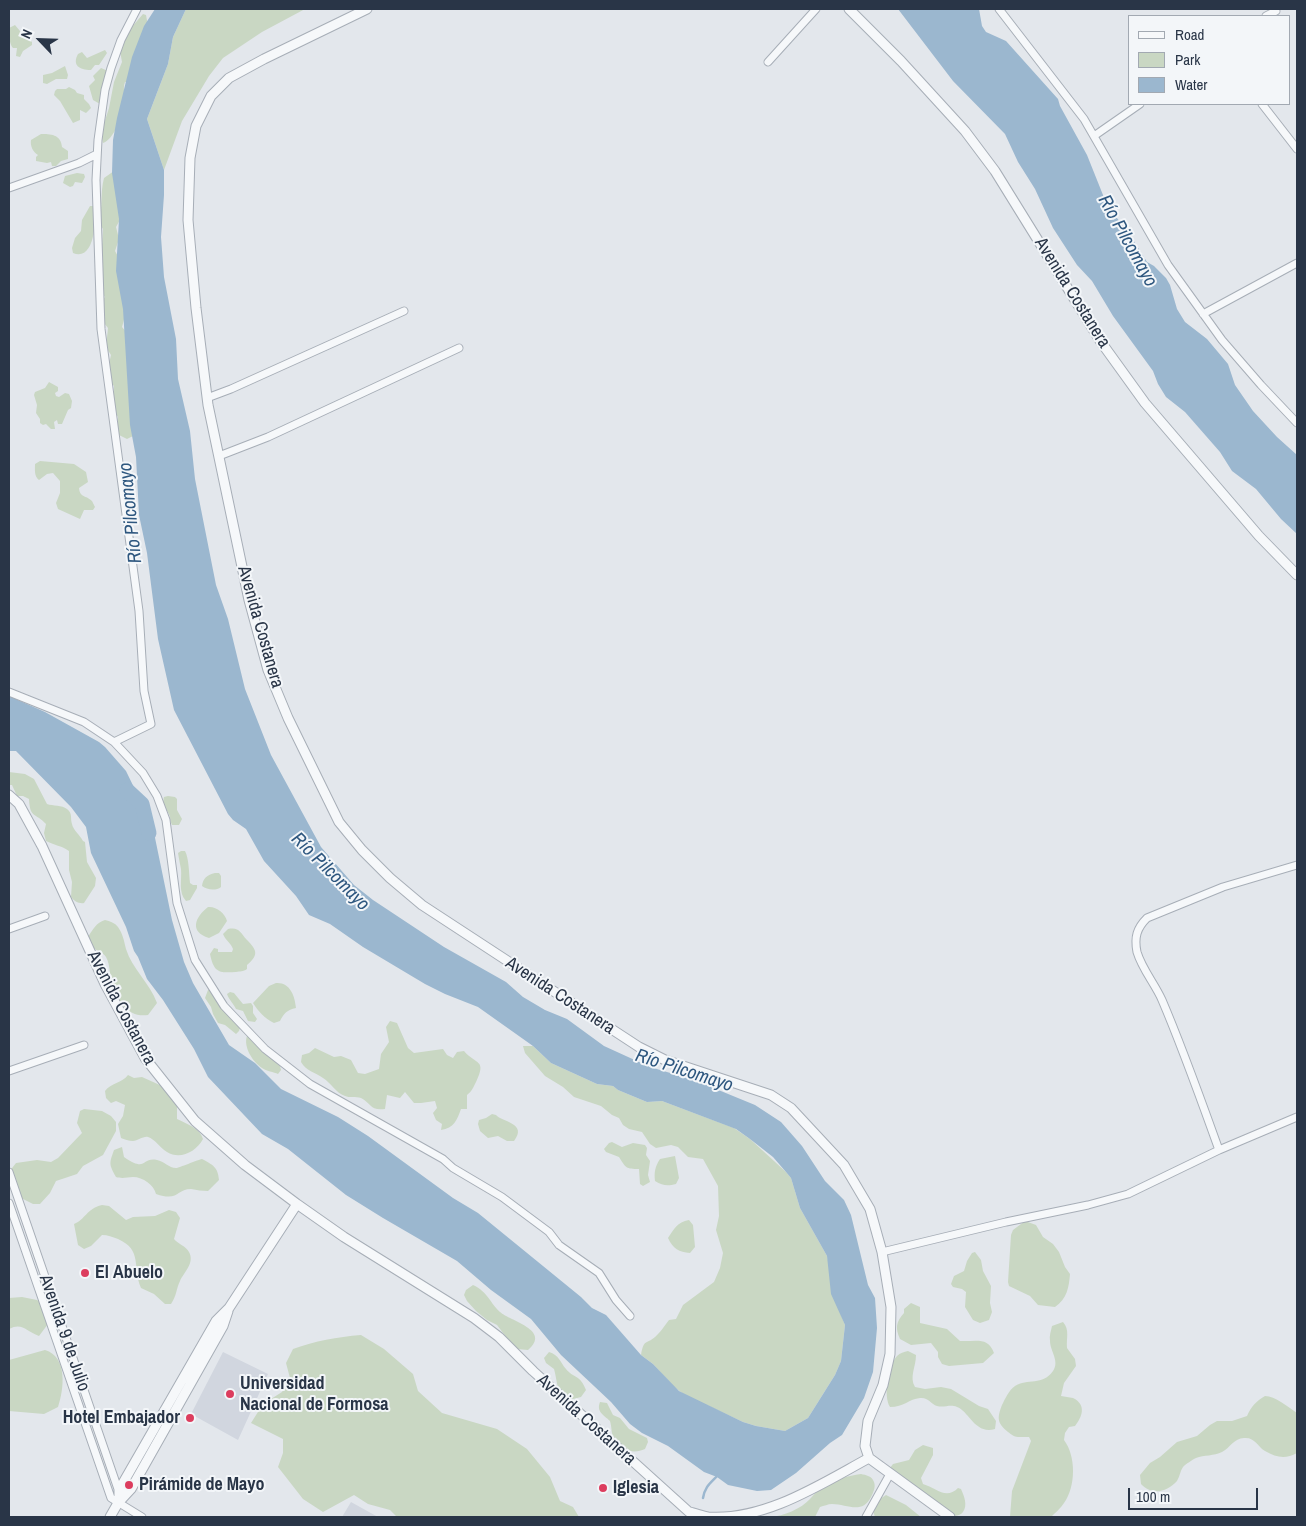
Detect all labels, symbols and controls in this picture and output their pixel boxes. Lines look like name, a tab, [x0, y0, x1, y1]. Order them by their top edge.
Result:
north arrow	[15, 15, 65, 65]
legend	[1128, 15, 1291, 105]
text: Road	[1175, 24, 1204, 45]
text: N	[16, 26, 36, 41]
text: Park	[1175, 49, 1200, 70]
text: Water	[1175, 74, 1207, 95]
water label: Río Pilcomayo	[1092, 191, 1162, 291]
street label: Avenida Costanera	[1029, 234, 1115, 352]
water label: Río Pilcomayo	[114, 461, 148, 565]
street label: Avenida Costanera	[232, 563, 288, 691]
water label: Río Pilcomayo	[286, 828, 374, 916]
street label: Avenida Costanera	[82, 947, 160, 1069]
street label: Avenida Costanera	[501, 953, 619, 1039]
water label: Río Pilcomayo	[632, 1045, 736, 1097]
place label: El Abuelo	[95, 1262, 163, 1284]
marker: El Abuelo	[79, 1267, 91, 1279]
street label: Avenida 9 de Julio	[34, 1272, 94, 1394]
street label: Avenida Costanera	[532, 1370, 640, 1470]
place label: Universidad Nacional de Formosa	[240, 1373, 389, 1416]
marker: Universidad Nacional de Formosa	[224, 1388, 236, 1400]
place label: Hotel Embajador	[63, 1407, 180, 1429]
marker: Hotel Embajador	[184, 1412, 196, 1424]
place label: Pirámide de Mayo	[139, 1474, 265, 1496]
place label: Iglesia	[613, 1477, 659, 1499]
scale bar	[1131, 1478, 1261, 1510]
marker: Pirámide de Mayo	[123, 1479, 135, 1491]
marker: Iglesia	[597, 1482, 609, 1494]
text: 100 m	[1136, 1486, 1170, 1507]

